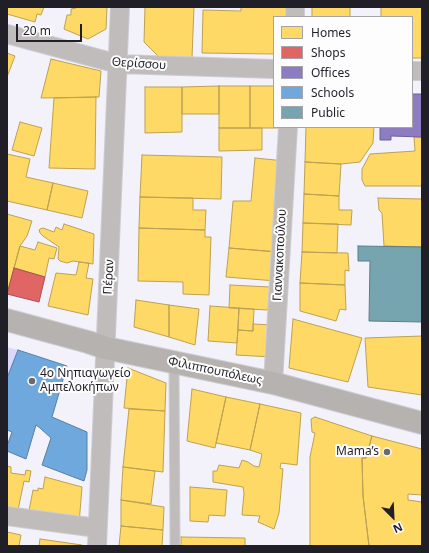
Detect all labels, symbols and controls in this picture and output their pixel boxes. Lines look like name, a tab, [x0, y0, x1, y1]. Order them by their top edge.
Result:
scale bar	[18, 16, 84, 42]
legend	[273, 16, 413, 128]
text: 20 m	[23, 22, 51, 39]
text: Homes	[311, 24, 351, 41]
text: Shops	[311, 44, 345, 61]
street label: Θερίσσου	[111, 55, 167, 73]
text: Offices	[311, 64, 350, 81]
text: Schools	[311, 84, 354, 101]
text: Public	[311, 104, 345, 121]
street label: Γιαννακοπούλου	[270, 209, 290, 301]
street label: Πέραν	[101, 259, 117, 295]
street label: Φιλιππουπόλεως	[167, 354, 263, 388]
place label: 4ο Νηπιαγωγείο Αμπελοκήπων	[40, 367, 131, 395]
marker: 4ο Νηπιαγωγείο Αμπελοκήπων	[27, 376, 37, 386]
place label: Mama’s	[336, 445, 379, 459]
marker: Mama’s	[382, 447, 392, 457]
north arrow	[373, 497, 413, 537]
text: N	[391, 520, 405, 537]

